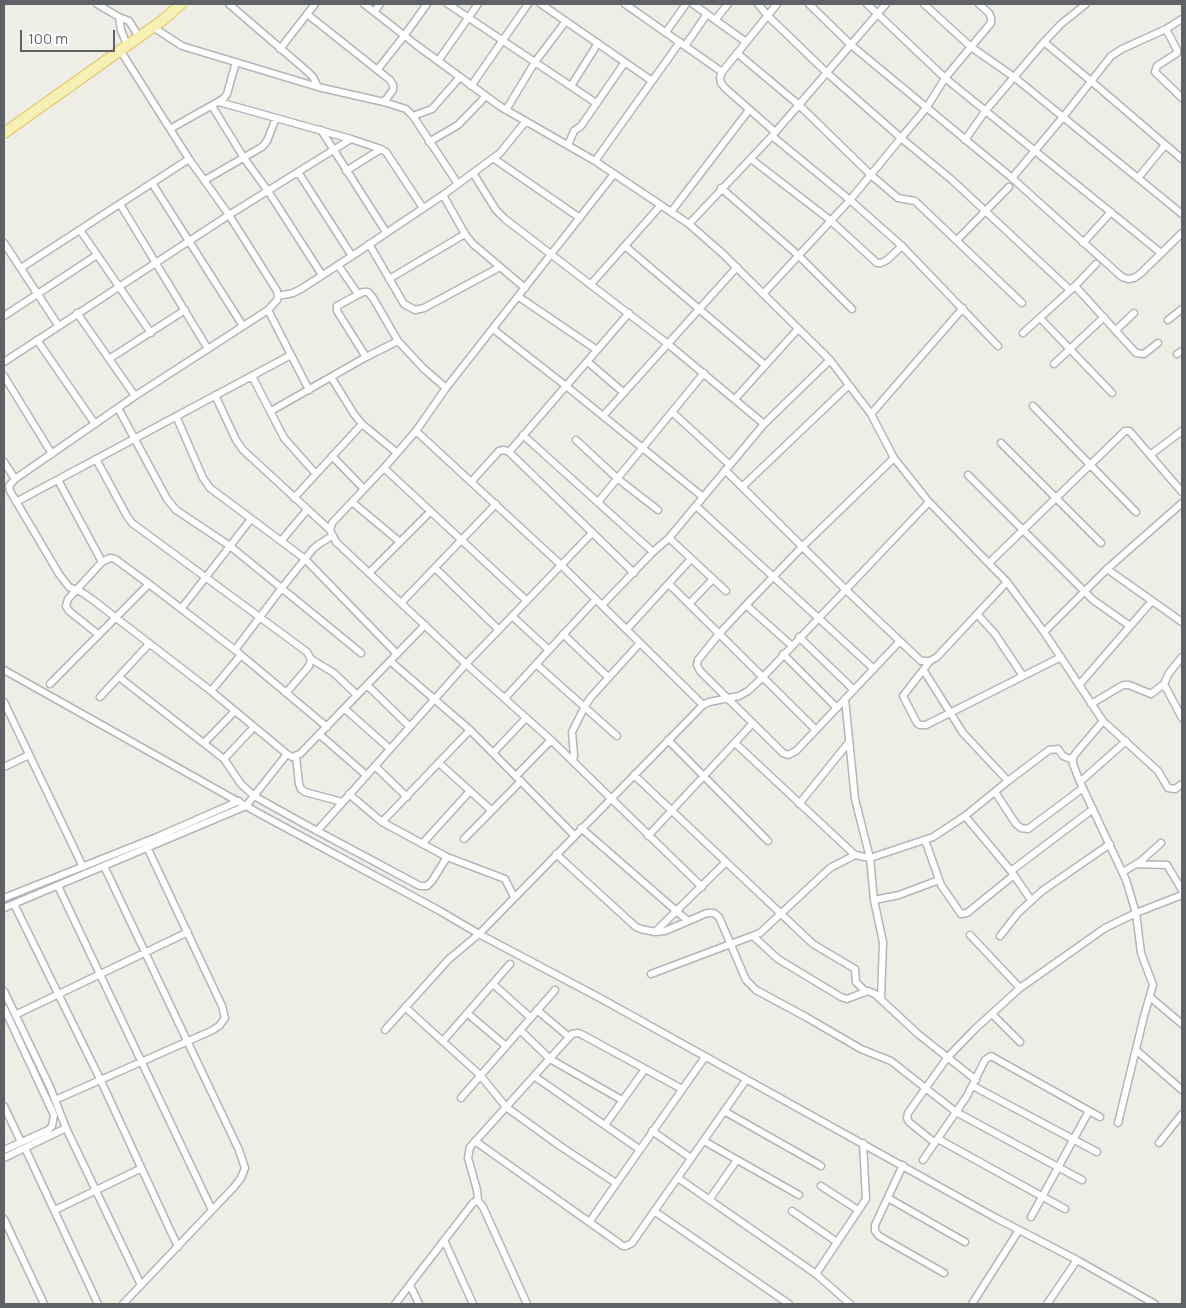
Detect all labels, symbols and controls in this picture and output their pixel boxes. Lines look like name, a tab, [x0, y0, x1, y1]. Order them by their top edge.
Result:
scale bar	[22, 20, 118, 52]
text: 100 m	[28, 28, 68, 49]

